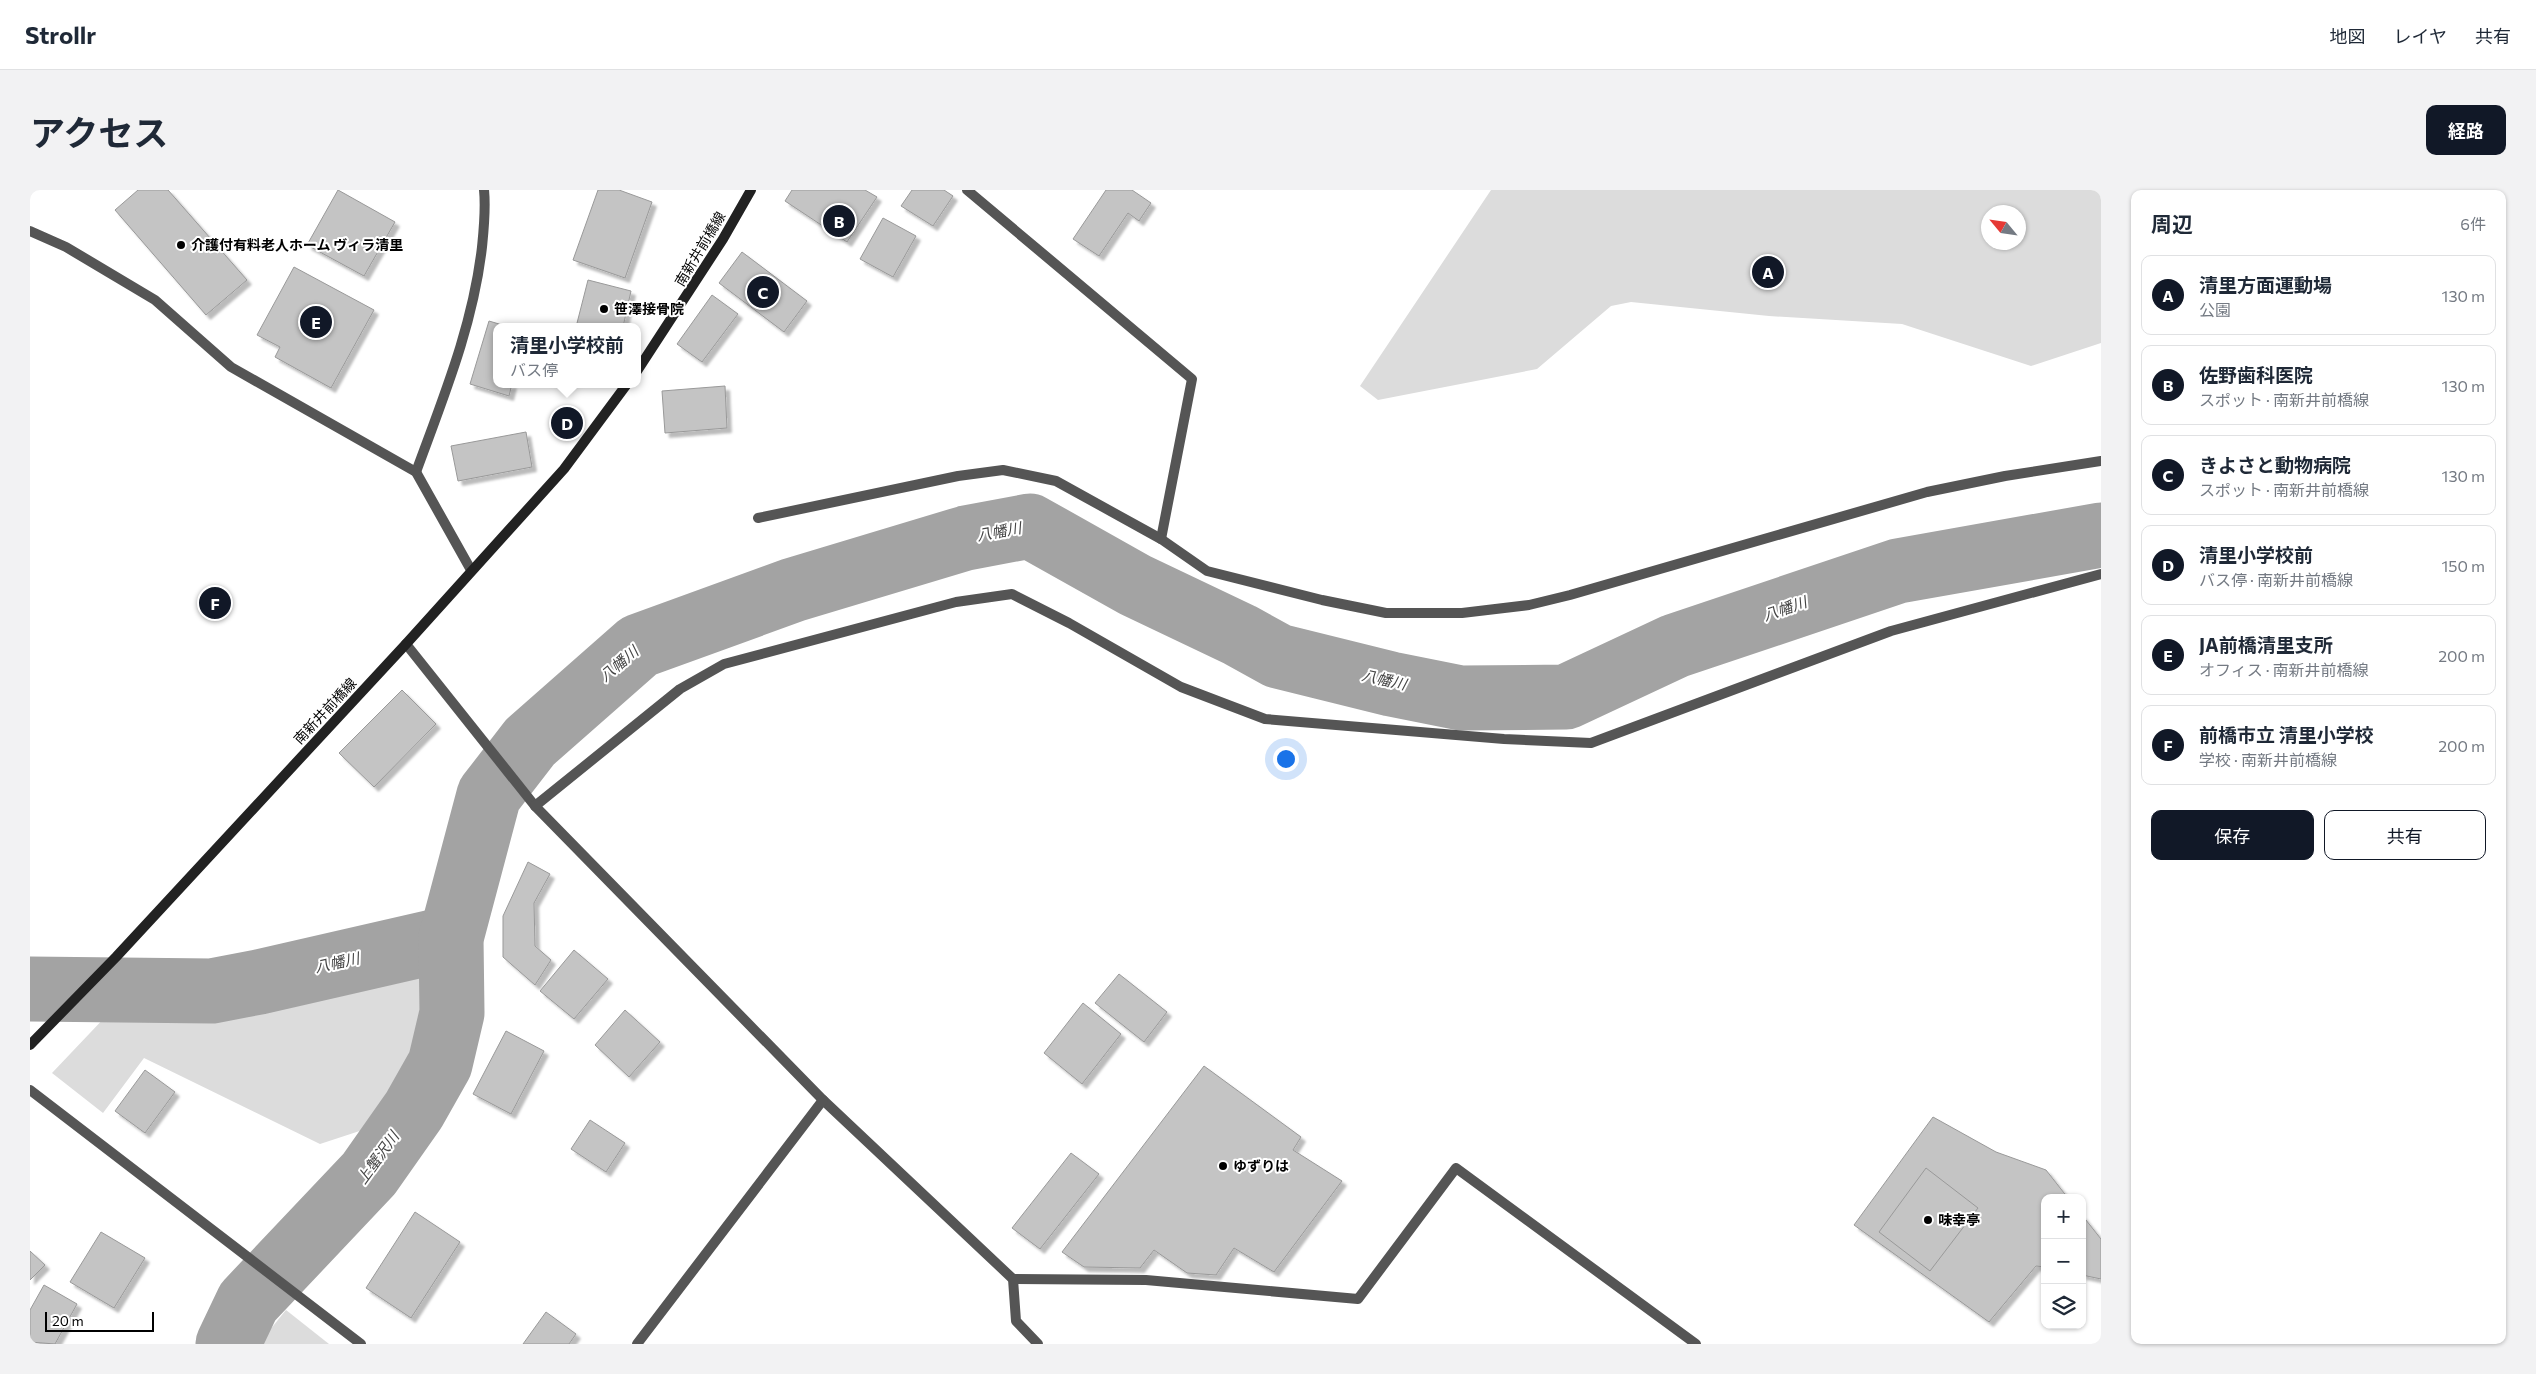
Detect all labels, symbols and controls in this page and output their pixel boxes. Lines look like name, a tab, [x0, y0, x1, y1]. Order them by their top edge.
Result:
text: Strollr	[25, 20, 96, 49]
text: 地図	[2330, 25, 2366, 47]
text: レイヤ	[2394, 25, 2447, 47]
text: 共有	[2475, 25, 2511, 47]
button: 経路	[2426, 105, 2506, 155]
text: アクセス	[30, 110, 168, 153]
pin: B	[823, 202, 855, 240]
north arrow	[1981, 205, 2026, 250]
street label: 南新井前橋線	[671, 208, 728, 289]
text: 周辺	[2151, 211, 2193, 236]
text: 6件	[2460, 214, 2486, 233]
place label: 介護付有料老人ホーム ヴィラ清里	[191, 236, 403, 253]
marker: 介護付有料老人ホーム ヴィラ清里	[175, 239, 187, 251]
pin: A	[1752, 253, 1784, 291]
pin: C	[747, 273, 779, 311]
text: 清里方面運動場	[2199, 273, 2332, 296]
text: A	[2162, 286, 2174, 305]
text: 130 m	[2442, 286, 2485, 305]
place label: 笹澤接骨院	[614, 300, 684, 317]
text: 公園	[2199, 300, 2231, 319]
pin: E	[300, 303, 332, 341]
marker: 笹澤接骨院	[598, 303, 610, 315]
popup	[493, 323, 641, 388]
text: 清里小学校前	[510, 333, 624, 356]
text: バス停	[510, 360, 558, 379]
text: 佐野歯科医院	[2199, 363, 2313, 386]
text: B	[2163, 376, 2173, 395]
text: 130 m	[2442, 376, 2485, 395]
text: スポット · 南新井前橋線	[2199, 390, 2369, 409]
pin: D	[551, 404, 583, 442]
text: きよさと動物病院	[2199, 453, 2351, 476]
text: C	[2163, 466, 2173, 485]
text: 130 m	[2442, 466, 2485, 485]
text: スポット · 南新井前橋線	[2199, 480, 2369, 499]
water label: 八幡川	[975, 518, 1025, 544]
text: 清里小学校前	[2199, 543, 2313, 566]
text: D	[2162, 556, 2174, 575]
text: 150 m	[2442, 556, 2485, 575]
text: バス停 · 南新井前橋線	[2199, 570, 2353, 589]
pin: F	[199, 584, 231, 622]
water label: 八幡川	[1760, 592, 1811, 624]
text: JA前橋清里支所	[2199, 633, 2333, 656]
water label: 八幡川	[595, 641, 643, 685]
text: E	[2163, 646, 2173, 665]
text: 200 m	[2438, 646, 2485, 665]
text: オフィス · 南新井前橋線	[2199, 660, 2369, 679]
water label: 八幡川	[1360, 665, 1410, 693]
street label: 南新井前橋線	[290, 674, 359, 747]
text: 前橋市立 清里小学校	[2199, 723, 2374, 746]
text: F	[2163, 736, 2173, 755]
text: 200 m	[2438, 736, 2485, 755]
your location	[1273, 746, 1299, 772]
text: 学校 · 南新井前橋線	[2199, 750, 2337, 769]
button: 保存	[2151, 810, 2314, 860]
button: 共有	[2324, 810, 2486, 860]
water label: 八幡川	[313, 948, 363, 976]
water label: 上蟹沢川	[352, 1126, 403, 1187]
place label: ゆずりは	[1233, 1157, 1289, 1174]
marker: ゆずりは	[1217, 1160, 1229, 1172]
map controls	[2041, 1194, 2086, 1329]
button: +	[2041, 1194, 2086, 1239]
place label: 味幸亭	[1938, 1211, 1980, 1228]
marker: 味幸亭	[1922, 1214, 1934, 1226]
button: −	[2041, 1239, 2086, 1284]
button: layers	[2041, 1284, 2086, 1329]
scale bar	[45, 1309, 154, 1332]
text: 20 m	[52, 1312, 84, 1329]

